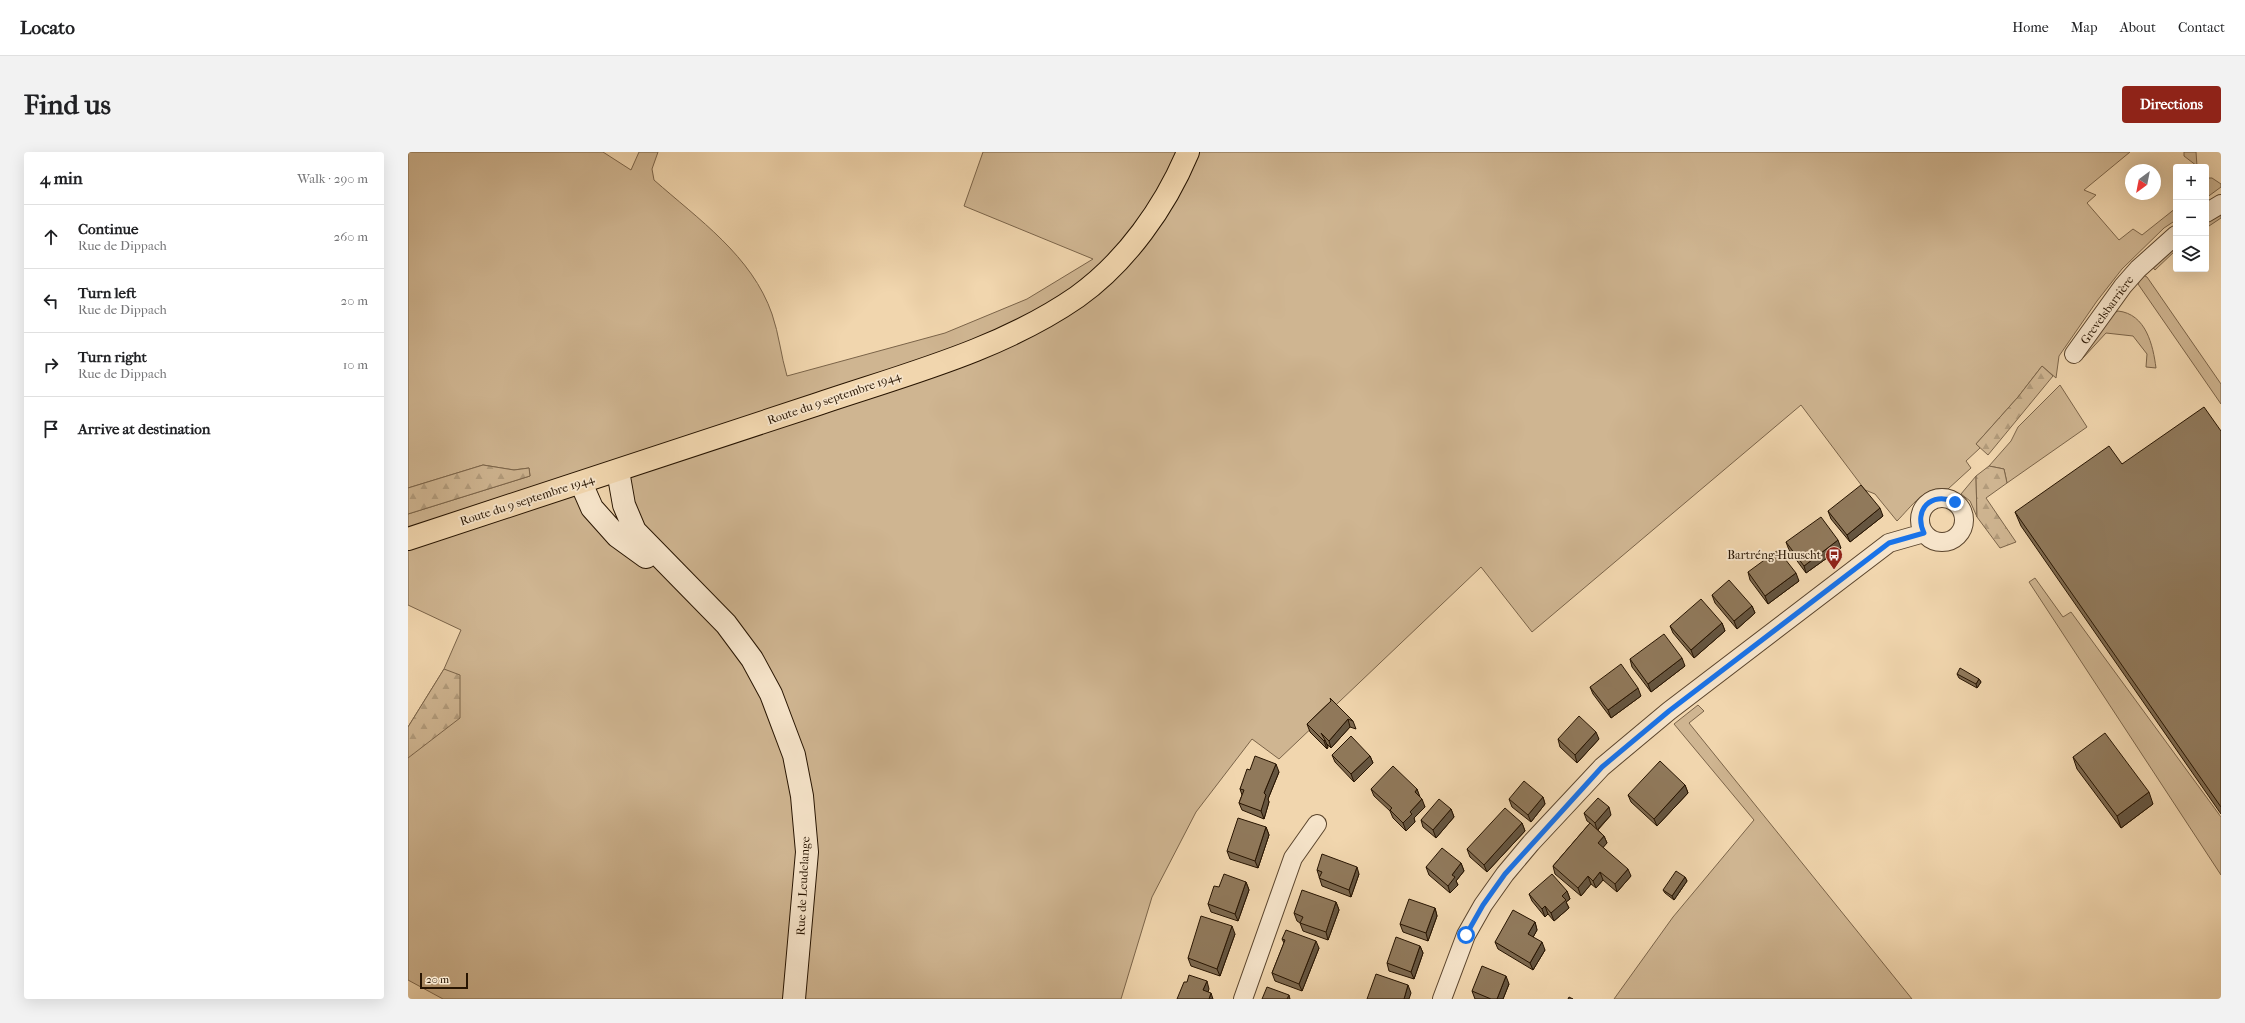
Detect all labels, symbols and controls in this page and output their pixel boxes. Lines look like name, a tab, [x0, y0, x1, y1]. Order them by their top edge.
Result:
text: Locato	[20, 17, 75, 39]
text: Home	[2012, 19, 2049, 36]
text: Map	[2071, 19, 2098, 36]
text: About	[2120, 19, 2156, 36]
text: Contact	[2178, 19, 2225, 36]
button: Directions	[2122, 86, 2221, 123]
text: Find us	[24, 88, 111, 121]
north arrow	[2125, 164, 2161, 200]
map controls	[2173, 164, 2209, 272]
button: +	[2173, 164, 2209, 200]
text: 4 min	[40, 168, 83, 188]
text: Walk · 290 m	[297, 171, 368, 186]
button: −	[2173, 200, 2209, 236]
text: Continue	[78, 220, 138, 238]
icon: ahead	[40, 226, 62, 248]
text: 260 m	[334, 229, 368, 244]
button: layers	[2173, 236, 2209, 272]
text: Rue de Dippach	[78, 238, 167, 253]
street label: Grevelsbarrière	[2077, 273, 2137, 347]
text: Turn left	[78, 284, 136, 302]
icon: left	[40, 290, 62, 312]
text: 20 m	[341, 293, 368, 308]
text: Rue de Dippach	[78, 302, 167, 317]
text: Turn right	[78, 348, 147, 366]
icon: right	[40, 354, 62, 376]
text: 10 m	[343, 357, 368, 372]
text: Rue de Dippach	[78, 366, 167, 381]
street label: Route du 9 septembre 1944	[765, 368, 903, 427]
icon: arrive	[40, 418, 62, 440]
text: Arrive at destination	[78, 420, 210, 438]
street label: Route du 9 septembre 1944	[458, 471, 597, 528]
route end	[1946, 493, 1964, 511]
bus stop icon: Bartréng-Huuscht	[1824, 545, 1844, 570]
place label: Bartréng-Huuscht	[1727, 548, 1822, 562]
street label: Rue de Leudelange	[793, 836, 813, 936]
route start	[1457, 926, 1475, 944]
scale bar	[420, 971, 468, 990]
text: 20 m	[426, 973, 449, 986]

